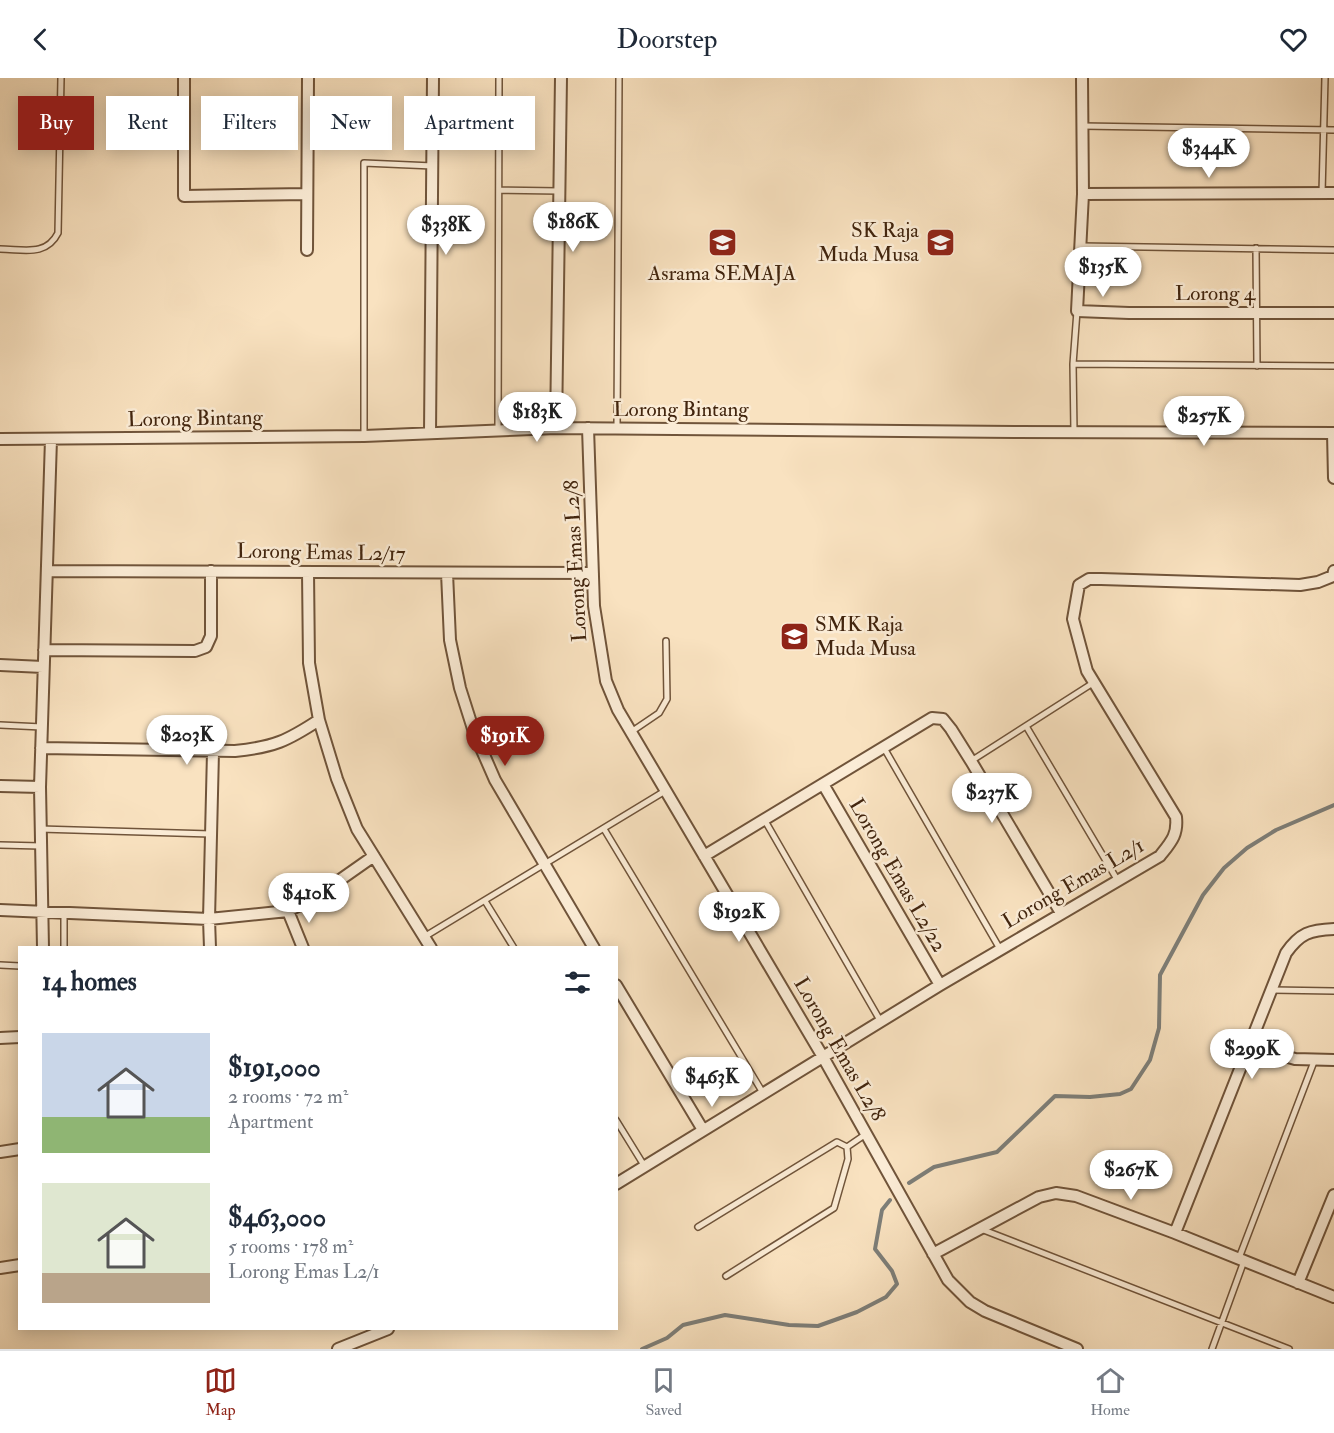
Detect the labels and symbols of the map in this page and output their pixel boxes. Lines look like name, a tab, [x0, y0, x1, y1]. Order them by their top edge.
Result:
pin: $344K	[1167, 128, 1251, 179]
pin: $186K	[531, 202, 615, 253]
pin: $338K	[404, 205, 488, 256]
place label: SK Raja Muda Musa	[818, 217, 919, 268]
school or university icon: Asrama SEMAJA	[706, 226, 738, 258]
school or university icon: SK Raja Muda Musa	[924, 226, 956, 258]
pin: $135K	[1061, 247, 1145, 298]
place label: Asrama SEMAJA	[647, 260, 796, 287]
street label: Lorong 4	[1175, 280, 1257, 307]
pin: $183K	[495, 392, 579, 443]
street label: Lorong Bintang	[613, 396, 749, 423]
pin: $257K	[1162, 396, 1246, 447]
street label: Lorong Bintang	[127, 404, 264, 433]
street label: Lorong Emas L2/8	[558, 479, 593, 643]
street label: Lorong Emas L2/17	[236, 538, 406, 567]
place label: SMK Raja Muda Musa	[815, 611, 916, 662]
school or university icon: SMK Raja Muda Musa	[778, 620, 810, 652]
pin: $203K	[145, 715, 229, 766]
pin: $191K	[463, 716, 547, 767]
pin: $237K	[950, 773, 1034, 824]
street label: Lorong Emas L2/22	[843, 794, 953, 957]
street label: Lorong Emas L2/1	[997, 832, 1149, 935]
pin: $410K	[267, 873, 351, 924]
pin: $192K	[697, 892, 781, 943]
street label: Lorong Emas L2/8	[787, 972, 892, 1126]
pin: $299K	[1210, 1029, 1294, 1080]
pin: $463K	[670, 1057, 754, 1108]
pin: $267K	[1089, 1150, 1173, 1201]

